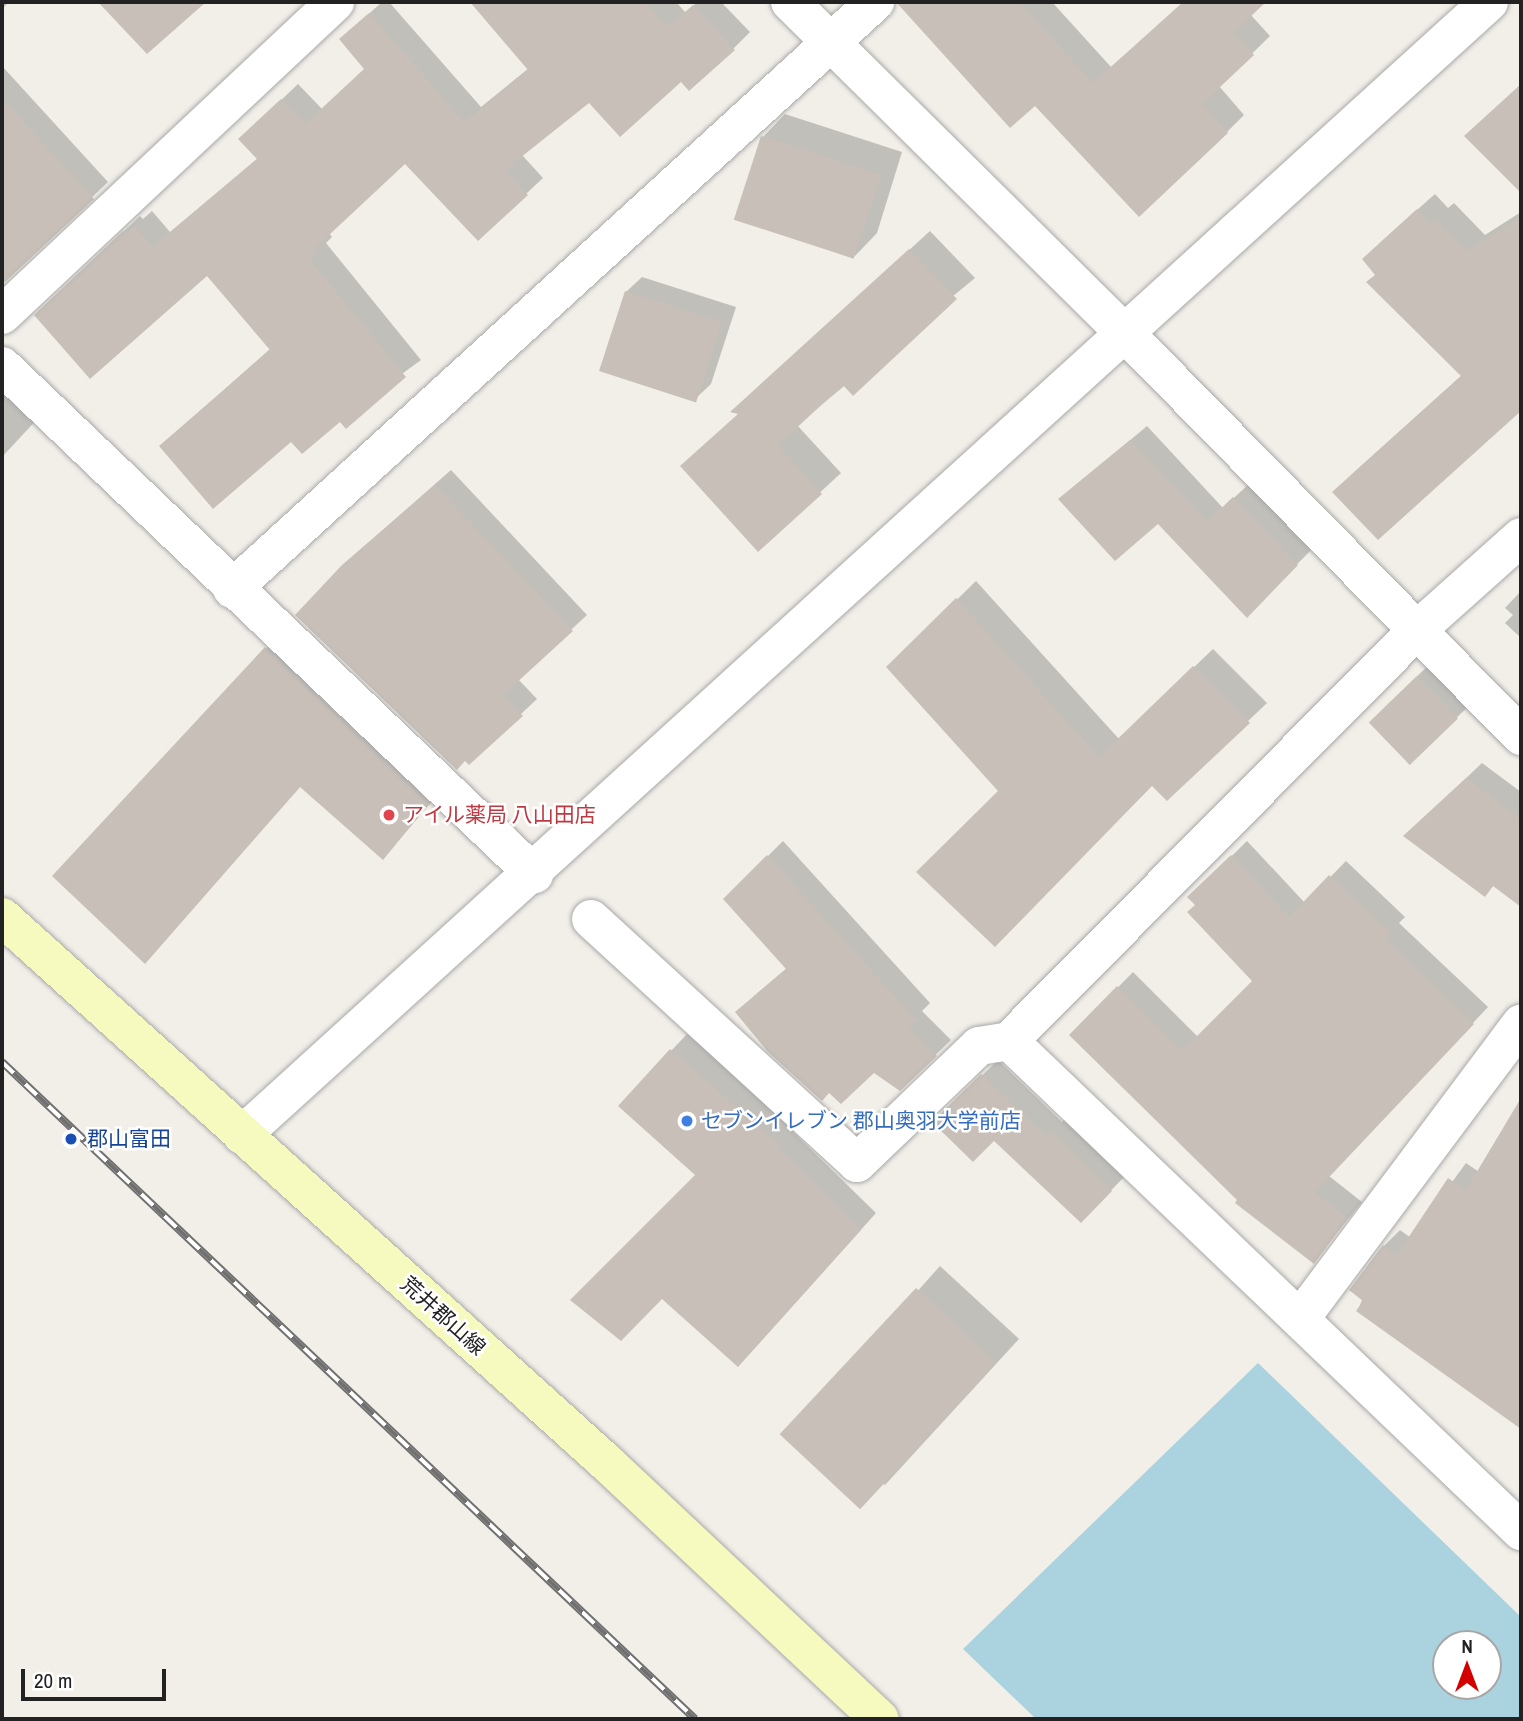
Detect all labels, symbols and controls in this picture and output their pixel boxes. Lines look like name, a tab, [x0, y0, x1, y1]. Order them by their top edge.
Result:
place label: アイル薬局 八山田店	[403, 802, 597, 828]
marker: アイル薬局 八山田店	[381, 807, 397, 823]
place label: セブンイレブン 郡山奥羽大学前店	[701, 1108, 1021, 1134]
marker: セブンイレブン 郡山奥羽大学前店	[679, 1113, 695, 1129]
place label: 郡山富田	[87, 1126, 171, 1152]
marker: 郡山富田	[61, 1129, 81, 1149]
street label: 荒井郡山線	[396, 1272, 490, 1360]
north arrow	[1432, 1630, 1502, 1700]
text: N	[1461, 1633, 1473, 1659]
scale bar	[24, 1654, 170, 1698]
text: 20 m	[34, 1666, 72, 1695]

